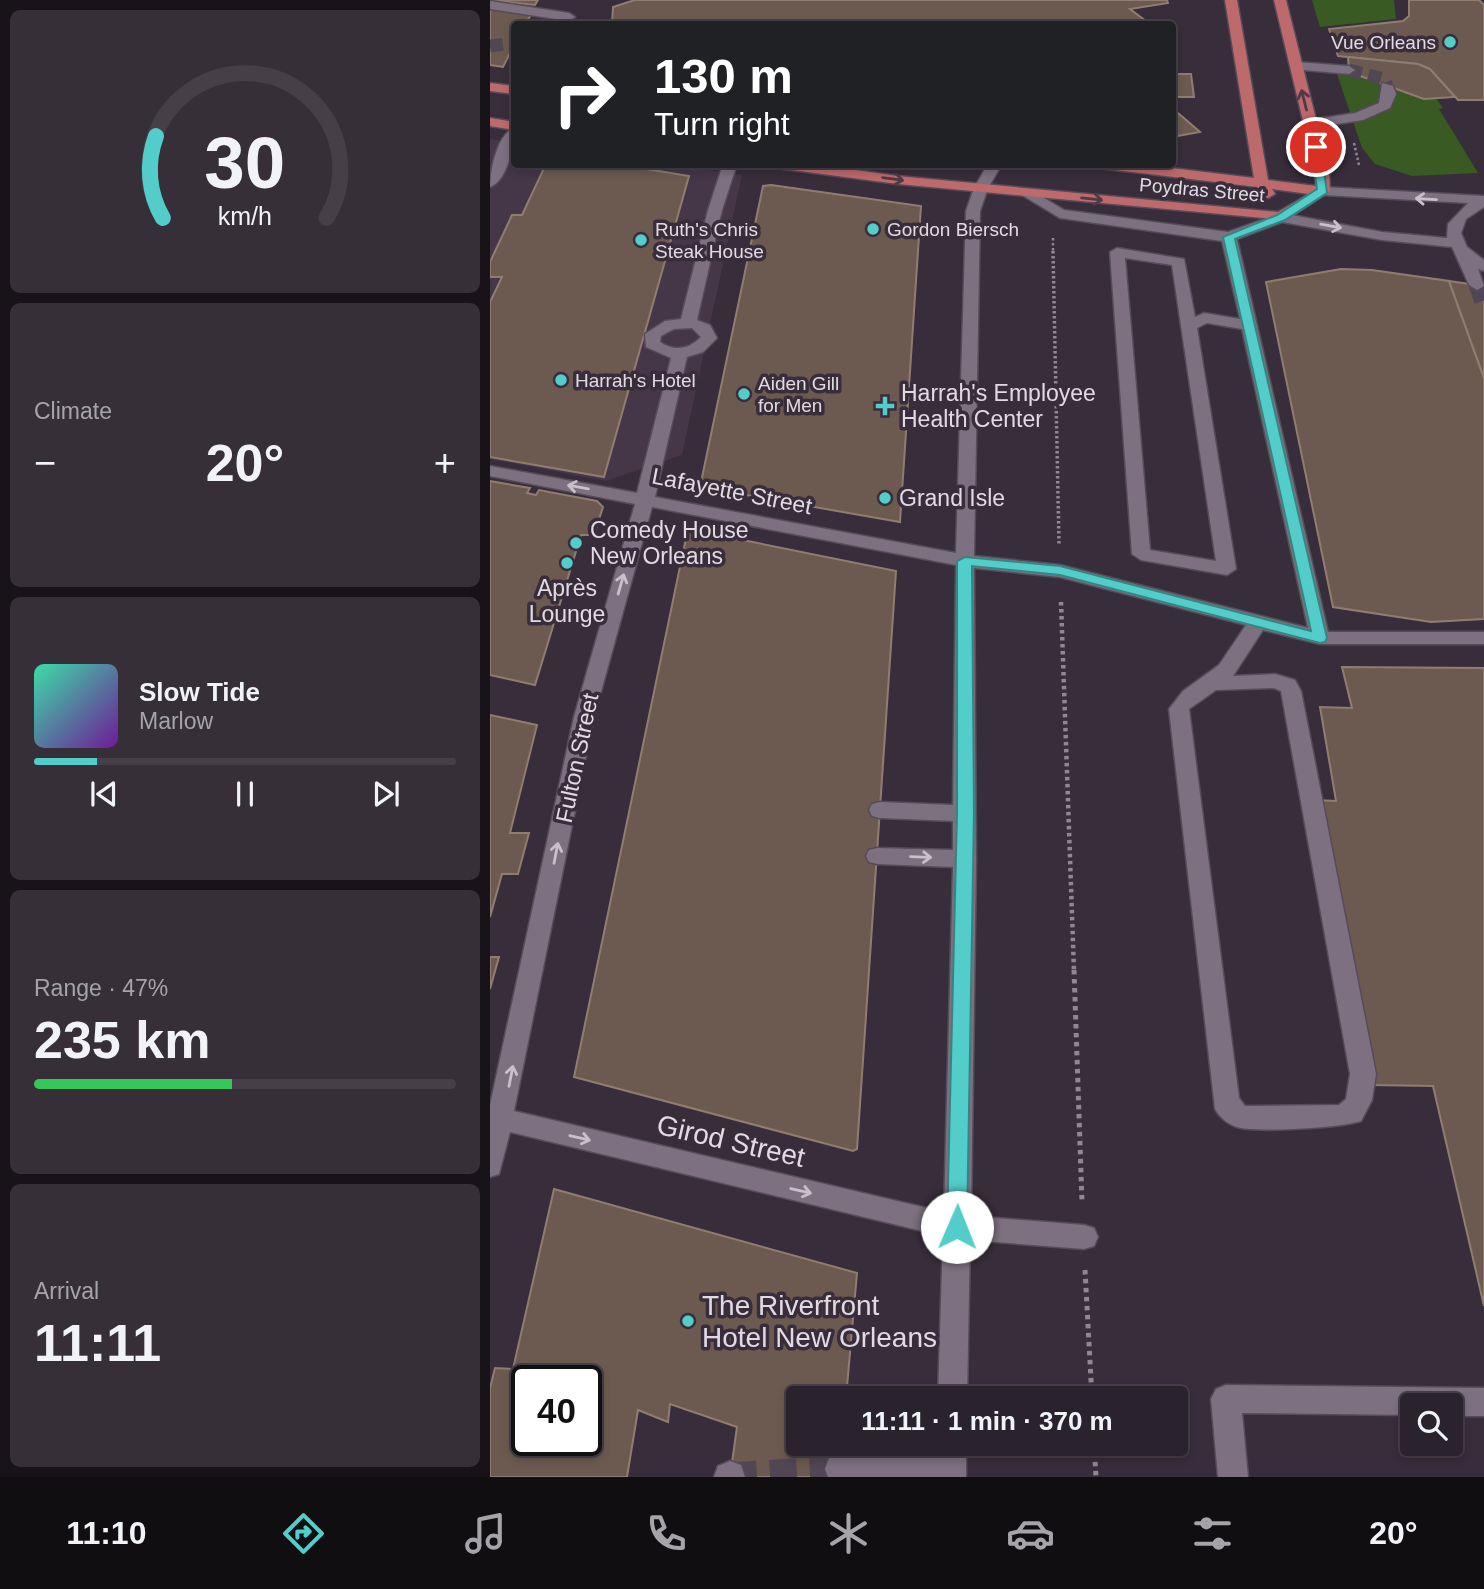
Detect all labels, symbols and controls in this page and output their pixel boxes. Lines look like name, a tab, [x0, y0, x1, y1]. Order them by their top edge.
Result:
place label: Vue Orleans	[1331, 32, 1436, 53]
marker: Vue Orleans	[1442, 34, 1458, 50]
icon: right	[539, 49, 630, 140]
text: 130 m	[654, 49, 793, 103]
one-way arrow	[1297, 89, 1310, 112]
text: Turn right	[654, 106, 790, 142]
pin	[1286, 117, 1346, 177]
text: 30	[205, 122, 285, 203]
icon: arrive	[1297, 128, 1335, 166]
one-way arrow	[882, 173, 904, 186]
street label: Poydras Street	[1138, 174, 1266, 206]
one-way arrow	[1415, 192, 1438, 205]
one-way arrow	[1080, 193, 1103, 206]
text: km/h	[218, 202, 272, 230]
place label: Ruth's Chris Steak House	[655, 219, 764, 262]
place label: Gordon Biersch	[887, 219, 1019, 240]
one-way arrow	[1319, 220, 1342, 234]
marker: Gordon Biersch	[865, 221, 881, 237]
marker: Ruth's Chris Steak House	[633, 232, 649, 248]
place label: Harrah's Hotel	[575, 370, 696, 391]
marker: Harrah's Hotel	[553, 372, 569, 388]
place label: Aiden Gill for Men	[758, 373, 839, 416]
place label: Harrah's Employee Health Center	[901, 380, 1096, 432]
marker: Aiden Gill for Men	[736, 386, 752, 402]
marker: Harrah's Employee Health Center	[875, 396, 895, 416]
text: Climate	[34, 398, 112, 424]
text: 20°	[206, 434, 284, 492]
text: −	[34, 442, 56, 484]
text: +	[434, 442, 456, 484]
street label: Lafayette Street	[650, 463, 815, 519]
one-way arrow	[567, 480, 590, 493]
place label: Grand Isle	[899, 485, 1005, 511]
marker: Grand Isle	[877, 490, 893, 506]
place label: Comedy House New Orleans	[590, 517, 749, 569]
marker: Comedy House New Orleans	[568, 535, 584, 551]
marker: Après Lounge	[559, 555, 575, 571]
one-way arrow	[615, 574, 628, 596]
place label: Après Lounge	[529, 575, 605, 627]
text: Slow Tide	[139, 677, 260, 707]
street label: Fulton Street	[551, 690, 604, 825]
text: Marlow	[139, 708, 213, 734]
icon: previous	[85, 775, 123, 813]
icon: pause	[226, 775, 264, 813]
icon: next	[367, 775, 405, 813]
one-way arrow	[550, 842, 563, 865]
one-way arrow	[909, 851, 932, 864]
text: Range · 47%	[34, 975, 168, 1001]
text: 235 km	[34, 1011, 210, 1069]
one-way arrow	[504, 1065, 518, 1088]
street label: Girod Street	[654, 1109, 808, 1173]
one-way arrow	[568, 1132, 591, 1145]
one-way arrow	[789, 1184, 812, 1198]
position arrow	[920, 1190, 994, 1264]
text: Arrival	[34, 1278, 99, 1304]
place label: The Riverfront Hotel New Orleans	[702, 1290, 937, 1353]
marker: The Riverfront Hotel New Orleans	[680, 1313, 696, 1329]
text: 11:11	[34, 1314, 161, 1372]
speed limit sign: 40	[511, 1365, 602, 1456]
map controls	[1400, 1393, 1463, 1456]
button: search	[1400, 1393, 1463, 1456]
text: 11:11 · 1 min · 370 m	[861, 1406, 1113, 1436]
icon: directions	[279, 1509, 328, 1558]
icon: music	[461, 1509, 510, 1558]
icon: phone	[642, 1509, 691, 1558]
icon: climate	[824, 1509, 873, 1558]
icon: car	[1006, 1509, 1055, 1558]
icon: filters	[1188, 1509, 1237, 1558]
text: 11:10	[66, 1515, 146, 1551]
text: 20°	[1369, 1515, 1418, 1551]

